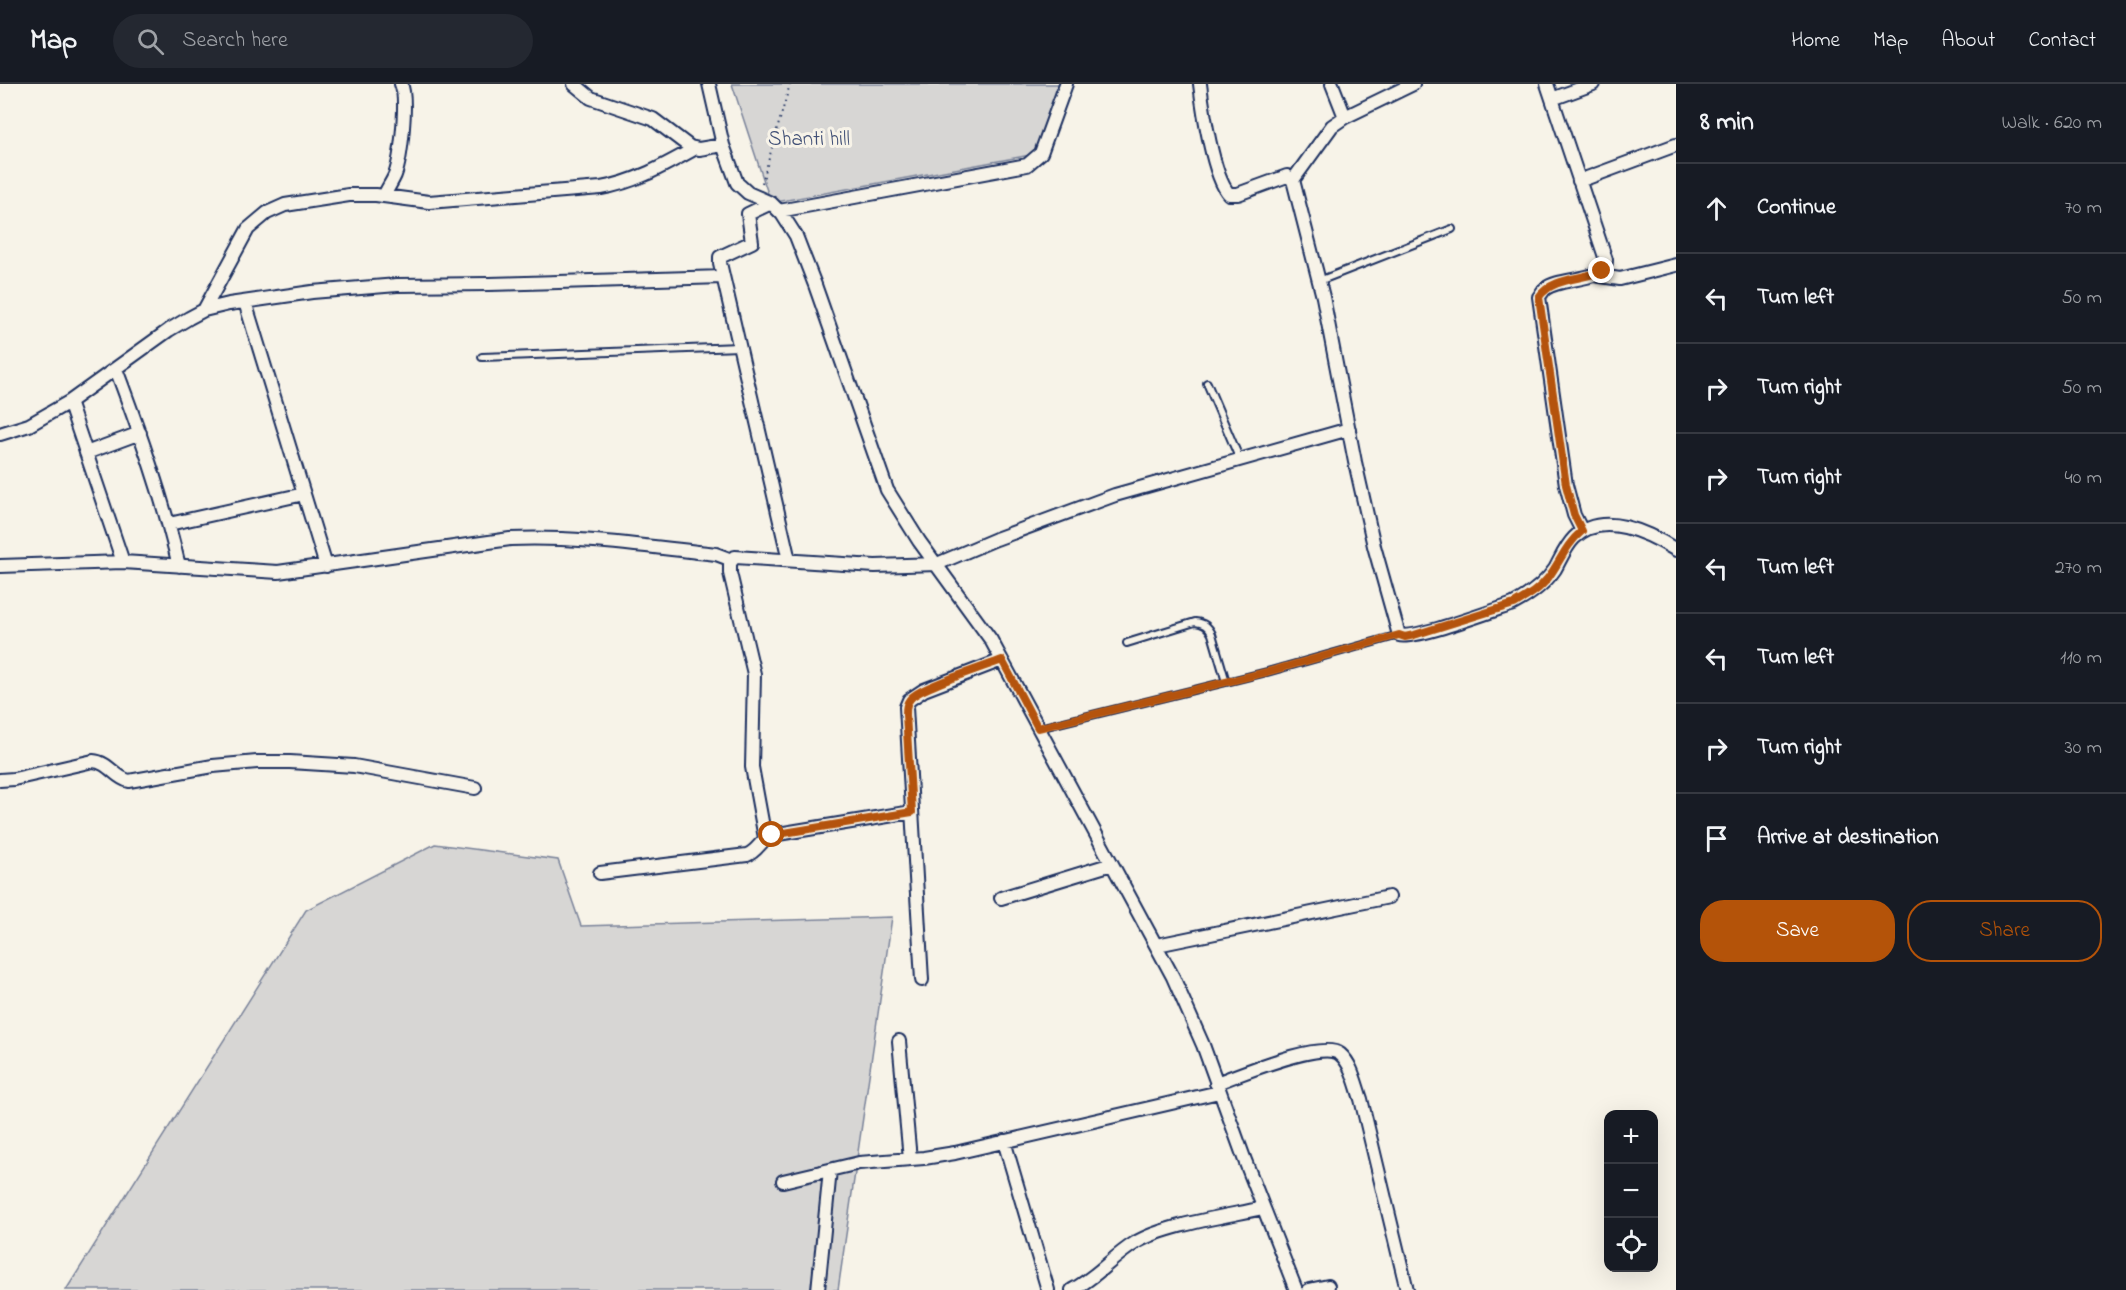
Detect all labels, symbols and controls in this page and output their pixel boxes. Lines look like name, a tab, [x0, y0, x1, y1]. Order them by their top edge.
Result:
search box	[113, 14, 533, 68]
text: Map	[30, 21, 77, 62]
icon: search	[134, 25, 167, 58]
text: Search here	[182, 25, 288, 57]
text: Home	[1791, 26, 1840, 56]
text: Map	[1873, 26, 1908, 56]
text: About	[1941, 26, 1995, 56]
text: Contact	[2028, 26, 2096, 56]
text: 8 min	[1700, 104, 1754, 142]
text: Walk · 620 m	[2001, 109, 2102, 138]
park label: Shanti hill	[768, 125, 850, 155]
icon: ahead	[1700, 192, 1733, 225]
text: Continue	[1757, 192, 1836, 224]
text: 70 m	[2065, 194, 2102, 223]
route end	[1588, 257, 1614, 283]
icon: left	[1700, 282, 1733, 315]
text: Turn left	[1757, 282, 1834, 314]
text: 50 m	[2061, 284, 2102, 313]
icon: right	[1700, 372, 1733, 405]
text: Turn right	[1757, 372, 1842, 404]
text: 50 m	[2061, 374, 2102, 403]
icon: right	[1700, 462, 1733, 495]
text: Turn right	[1757, 462, 1842, 494]
text: 40 m	[2065, 464, 2102, 493]
icon: left	[1700, 552, 1733, 585]
text: Turn left	[1757, 552, 1834, 584]
text: 270 m	[2055, 554, 2102, 583]
icon: left	[1700, 642, 1733, 675]
text: Turn left	[1757, 642, 1834, 674]
text: 110 m	[2060, 644, 2102, 673]
icon: right	[1700, 732, 1733, 765]
text: Turn right	[1757, 732, 1842, 764]
text: 30 m	[2065, 734, 2102, 763]
route start	[758, 821, 784, 847]
icon: arrive	[1700, 822, 1733, 855]
text: Arrive at destination	[1757, 822, 1939, 854]
button: Save	[1700, 900, 1895, 962]
button: Share	[1907, 900, 2102, 962]
map controls	[1604, 1110, 1658, 1272]
button: +	[1604, 1110, 1658, 1164]
button: −	[1604, 1164, 1658, 1218]
button: locate	[1604, 1218, 1658, 1272]

